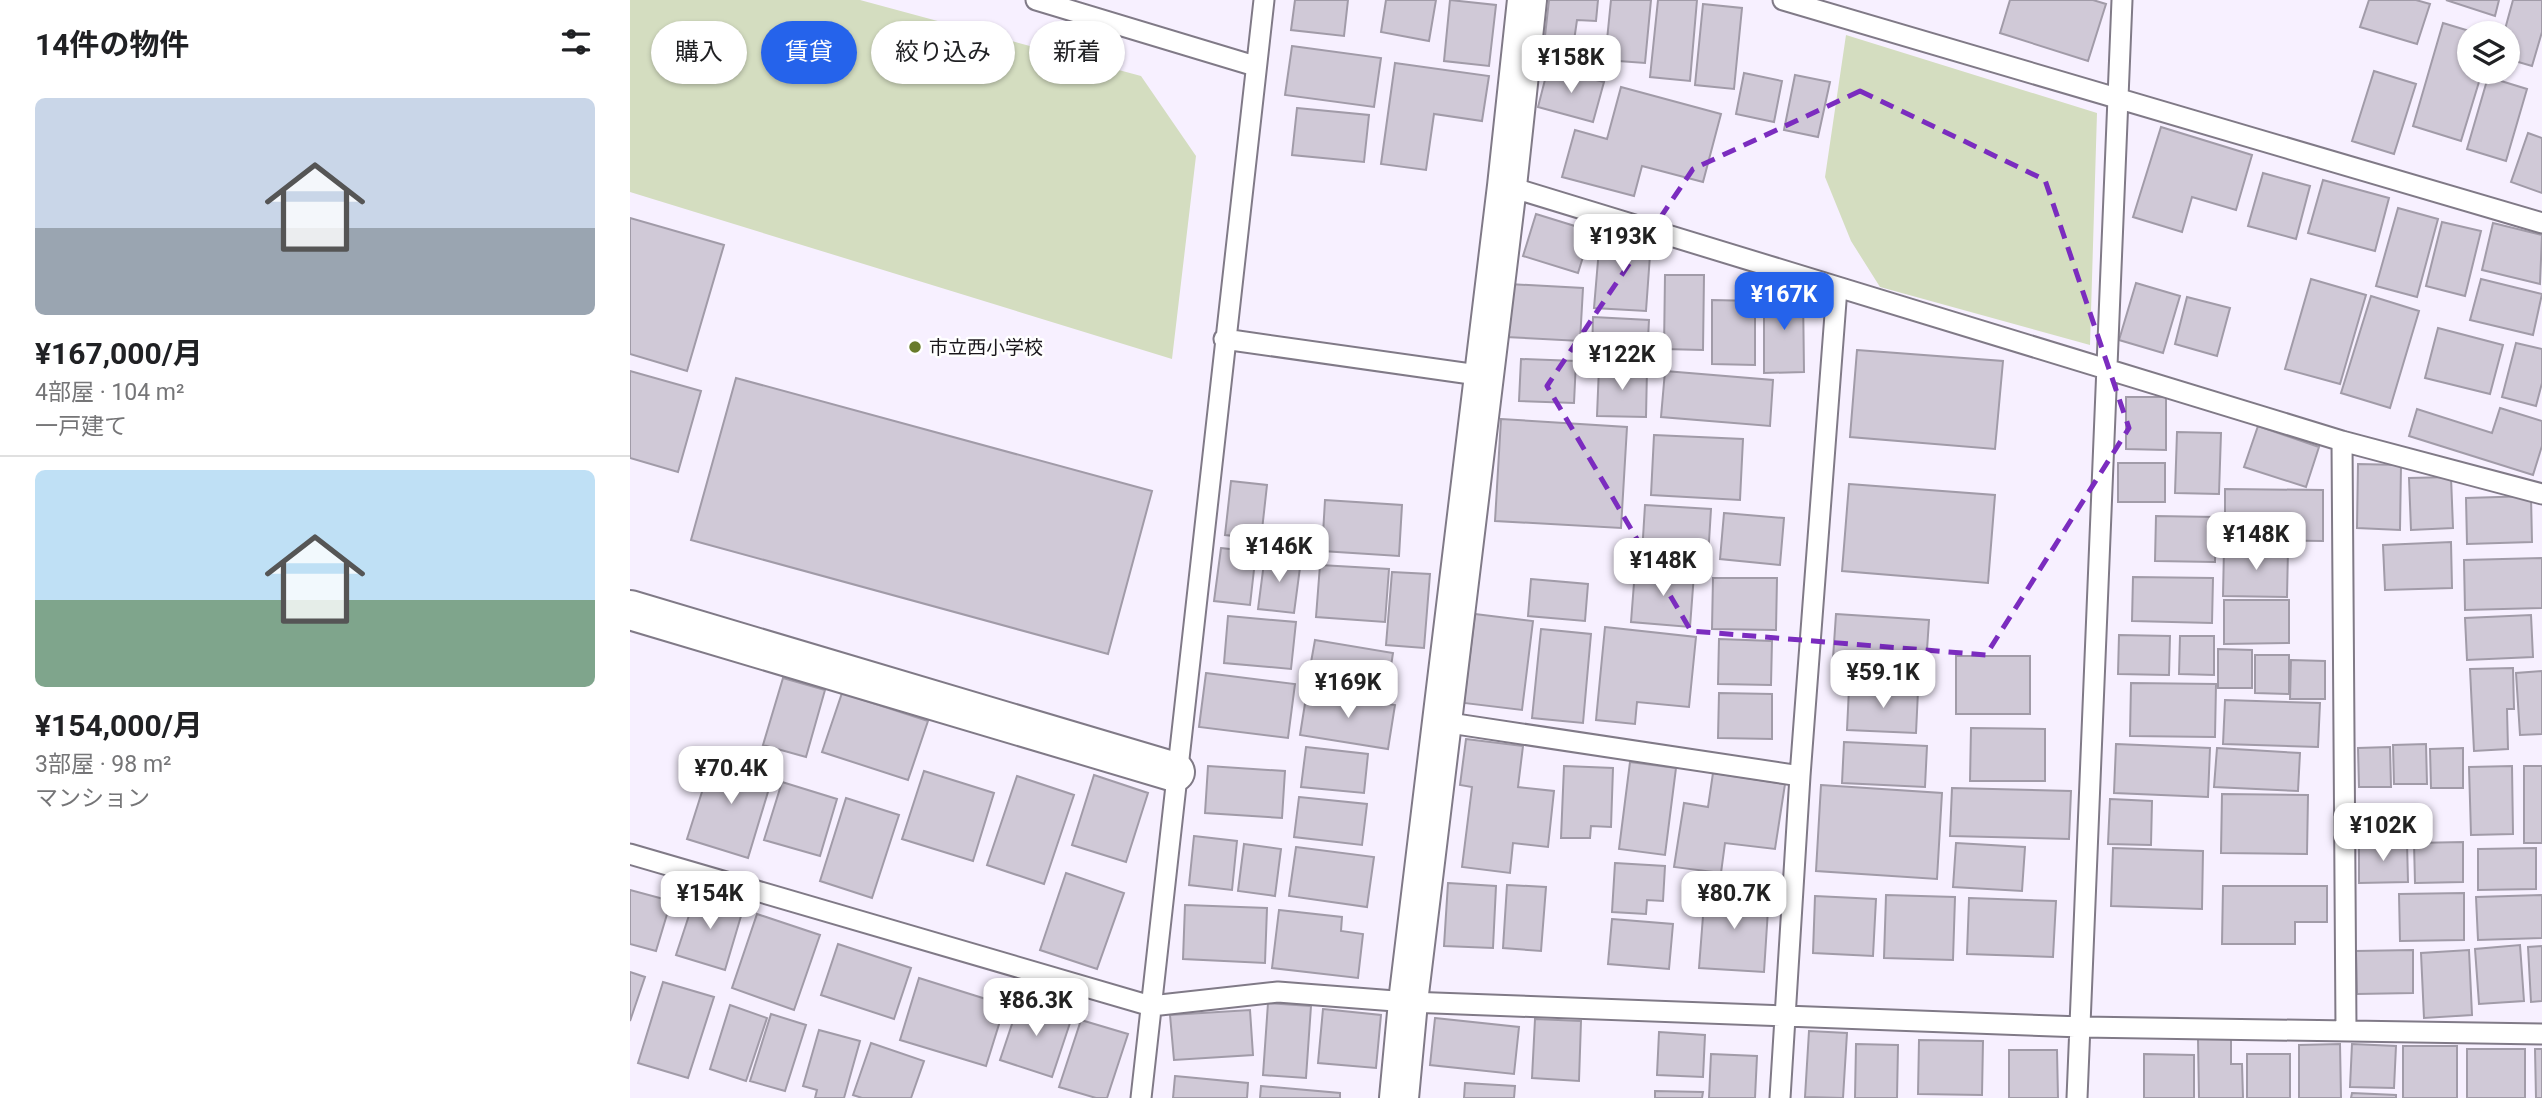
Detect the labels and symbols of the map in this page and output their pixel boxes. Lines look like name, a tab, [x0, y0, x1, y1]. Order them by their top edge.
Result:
pin: ¥158K	[1522, 36, 1620, 95]
pin: ¥193K	[1574, 215, 1672, 274]
pin: ¥167K	[1735, 272, 1833, 332]
pin: ¥122K	[1573, 332, 1671, 392]
place label: 市立西小学校	[929, 336, 1043, 359]
marker: 市立西小学校	[907, 339, 923, 355]
pin: ¥148K	[2207, 512, 2305, 572]
pin: ¥146K	[1230, 524, 1328, 584]
pin: ¥148K	[1614, 538, 1712, 598]
pin: ¥59.1K	[1826, 650, 1940, 710]
pin: ¥169K	[1299, 660, 1397, 720]
pin: ¥70.4K	[674, 746, 788, 806]
pin: ¥102K	[2334, 804, 2432, 863]
pin: ¥154K	[661, 872, 759, 931]
pin: ¥80.7K	[1677, 872, 1791, 931]
pin: ¥86.3K	[979, 978, 1093, 1038]

